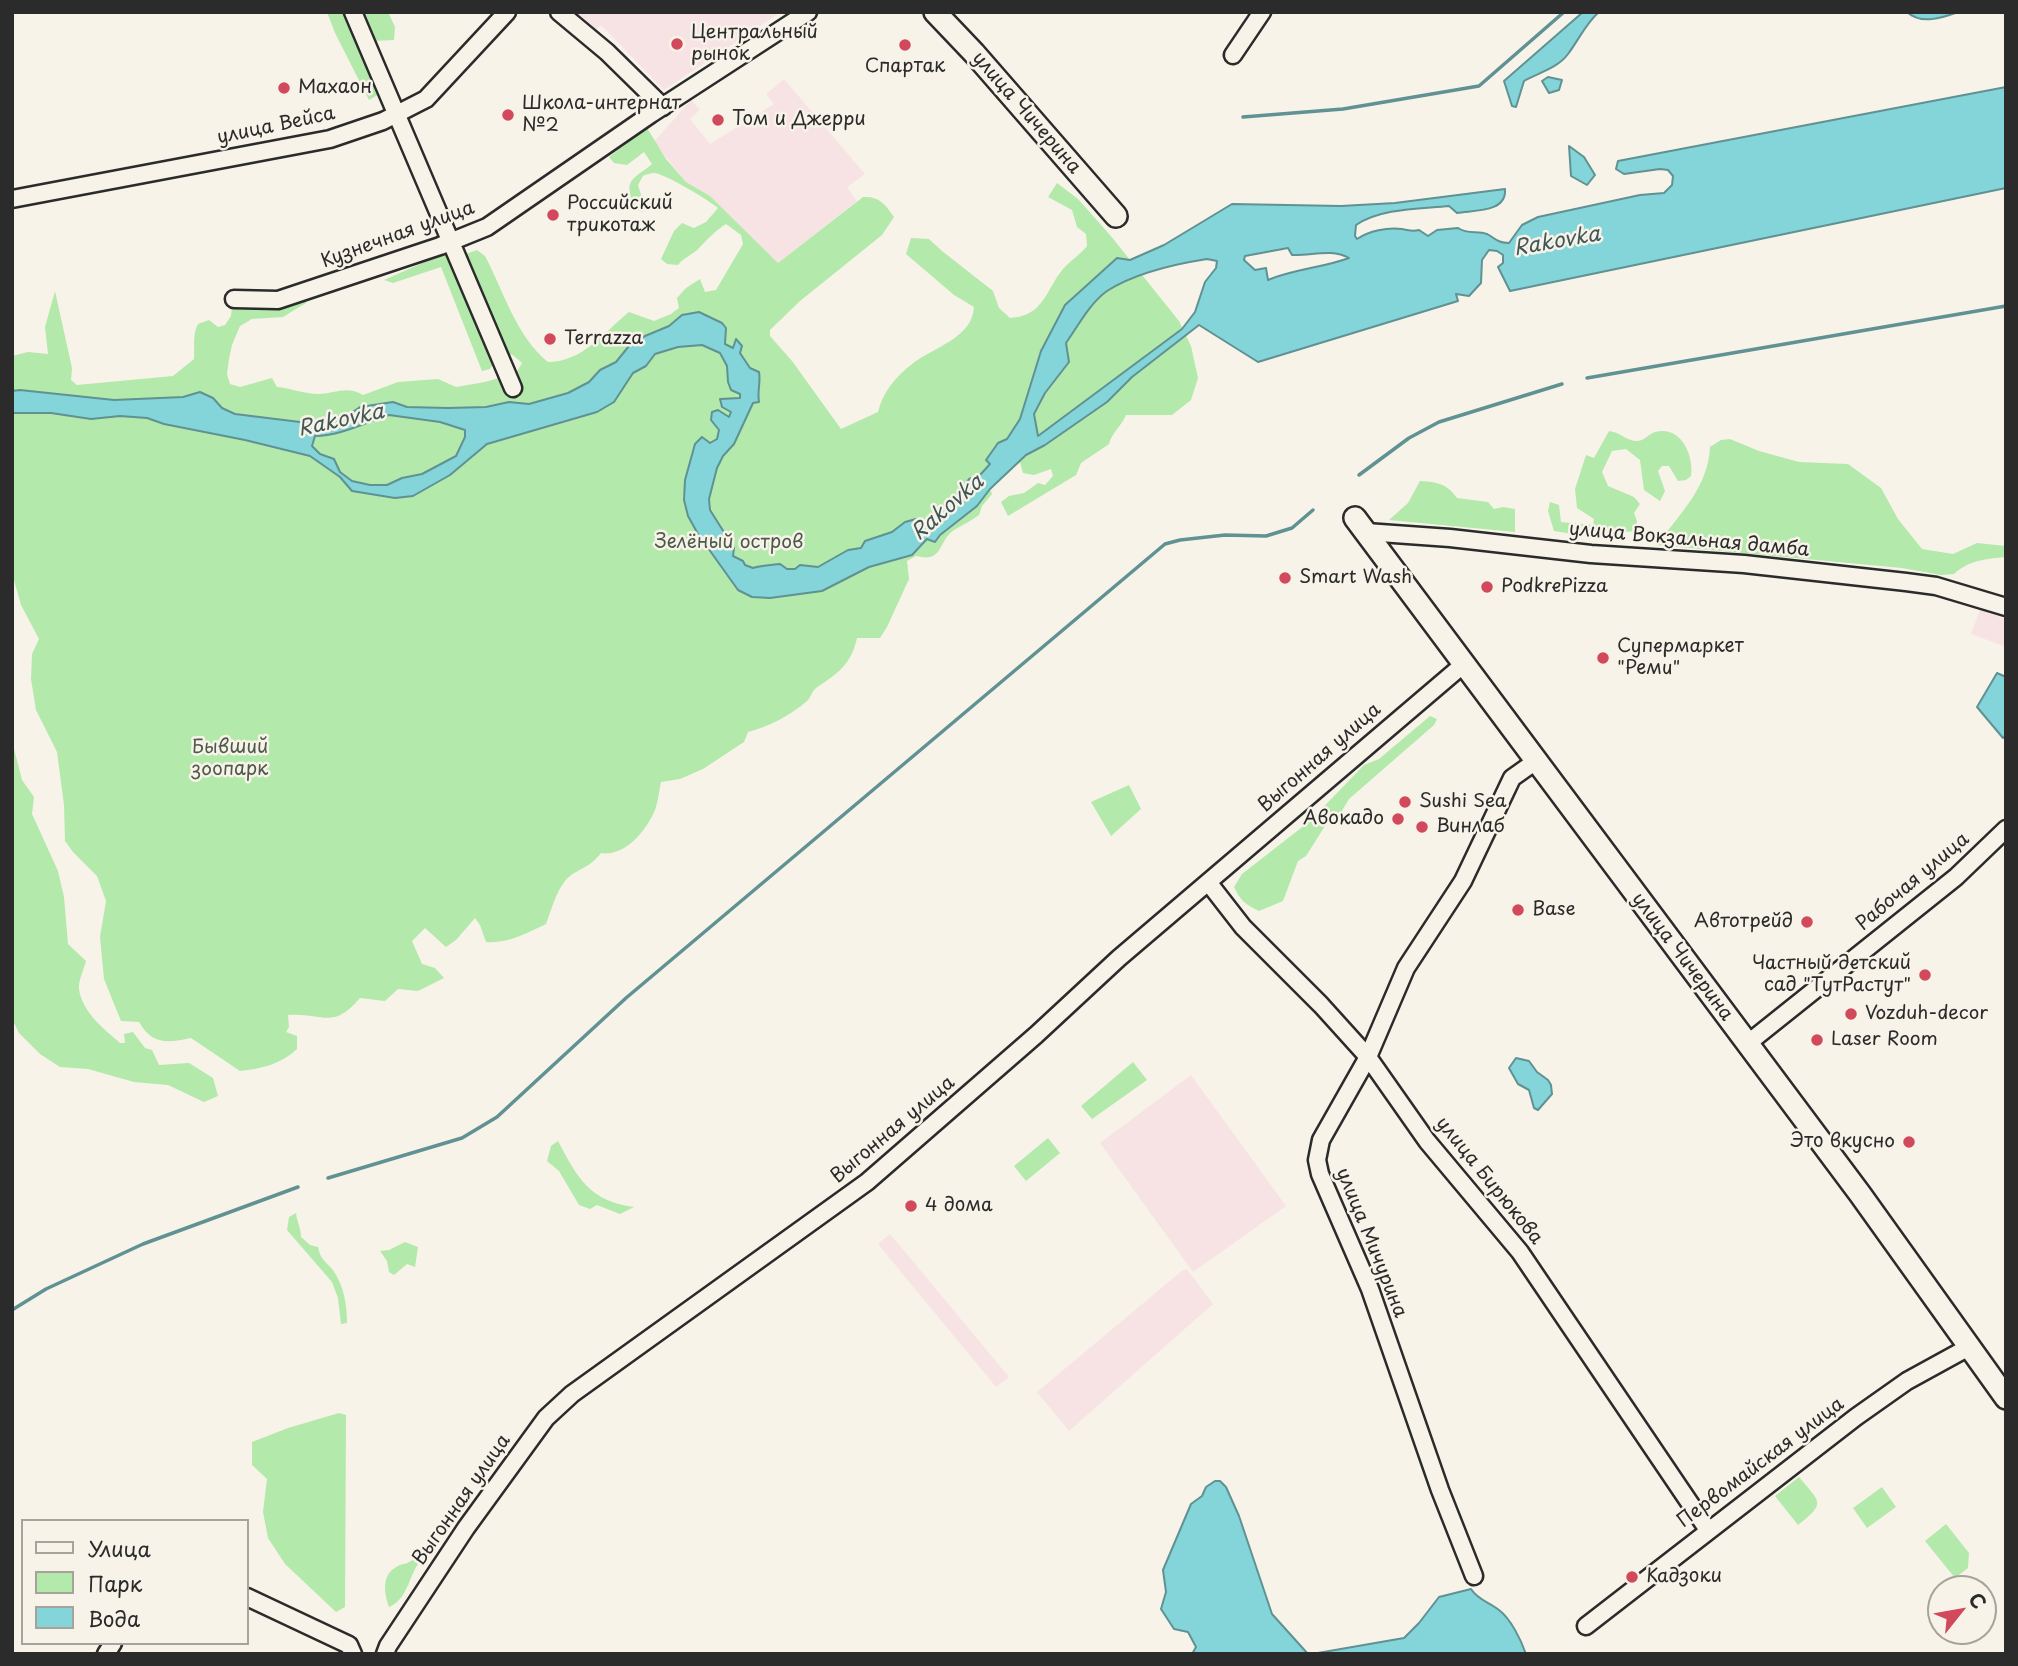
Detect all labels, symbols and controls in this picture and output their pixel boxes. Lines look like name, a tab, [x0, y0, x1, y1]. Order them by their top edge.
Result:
place label: Центральный рынок	[691, 22, 818, 66]
marker: Центральный рынок	[669, 36, 685, 52]
marker: Спартак	[897, 37, 913, 53]
street label: улица Чичерина	[967, 47, 1085, 179]
place label: Спартак	[865, 56, 945, 78]
place label: Махаон	[298, 77, 372, 99]
marker: Махаон	[276, 80, 292, 96]
place label: Школа-интернат №2	[522, 93, 681, 137]
street label: улица Вейса	[215, 102, 337, 150]
marker: Школа-интернат №2	[500, 107, 516, 123]
place label: Том и Джерри	[732, 109, 866, 131]
marker: Том и Джерри	[710, 112, 726, 128]
place label: Российский трикотаж	[567, 193, 673, 237]
street label: Кузнечная улица	[318, 197, 478, 273]
marker: Российский трикотаж	[545, 207, 561, 223]
water label: Rakovka	[1512, 222, 1602, 262]
place label: Terrazza	[564, 328, 643, 350]
marker: Terrazza	[542, 331, 558, 347]
water label: Rakovka	[296, 400, 386, 442]
water label: Rakovka	[907, 470, 989, 546]
street label: улица Вокзальная дамба	[1568, 518, 1810, 562]
park label: Зелёный остров	[655, 532, 803, 554]
place label: Smart Wash	[1299, 567, 1412, 589]
marker: Smart Wash	[1277, 570, 1293, 586]
place label: PodkrePizza	[1501, 576, 1608, 598]
marker: PodkrePizza	[1479, 579, 1495, 595]
place label: Супермаркет "Реми"	[1617, 636, 1744, 680]
marker: Супермаркет "Реми"	[1595, 650, 1611, 666]
street label: Выгонная улица	[1254, 699, 1386, 817]
park label: Бывший зоопарк	[192, 737, 268, 781]
place label: Sushi Sea	[1419, 791, 1507, 813]
marker: Sushi Sea	[1397, 794, 1413, 810]
place label: Авокадо	[1303, 808, 1384, 830]
marker: Авокадо	[1390, 811, 1406, 827]
place label: Винлаб	[1436, 816, 1505, 838]
marker: Винлаб	[1414, 819, 1430, 835]
street label: Рабочая улица	[1852, 828, 1974, 936]
street label: улица Чичерина	[1626, 888, 1738, 1026]
place label: Base	[1532, 899, 1576, 921]
marker: Base	[1510, 902, 1526, 918]
place label: Автотрейд	[1694, 911, 1793, 933]
marker: Автотрейд	[1799, 914, 1815, 930]
place label: Частный детский сад "ТутРастут"	[1752, 953, 1911, 997]
marker: Частный детский сад "ТутРастут"	[1917, 967, 1933, 983]
place label: Vozduh-decor	[1865, 1003, 1988, 1025]
marker: Vozduh-decor	[1843, 1006, 1859, 1022]
place label: Laser Room	[1831, 1029, 1938, 1051]
marker: Laser Room	[1809, 1032, 1825, 1048]
street label: Выгонная улица	[826, 1072, 960, 1188]
street label: улица Бирюкова	[1431, 1113, 1547, 1249]
place label: Это вкусно	[1791, 1131, 1895, 1153]
marker: Это вкусно	[1901, 1134, 1917, 1150]
street label: улица Мичурина	[1331, 1165, 1411, 1321]
place label: 4 дома	[925, 1195, 993, 1217]
marker: 4 дома	[903, 1198, 919, 1214]
street label: Первомайская улица	[1673, 1393, 1849, 1533]
street label: Выгонная улица	[408, 1430, 516, 1570]
legend	[21, 1519, 248, 1645]
text: Улица	[88, 1532, 151, 1564]
place label: Кадзоки	[1646, 1566, 1722, 1588]
text: Парк	[88, 1567, 142, 1599]
marker: Кадзоки	[1624, 1569, 1640, 1585]
north arrow	[1927, 1575, 1997, 1645]
text: С	[1963, 1587, 1994, 1614]
text: Вода	[88, 1602, 140, 1634]

